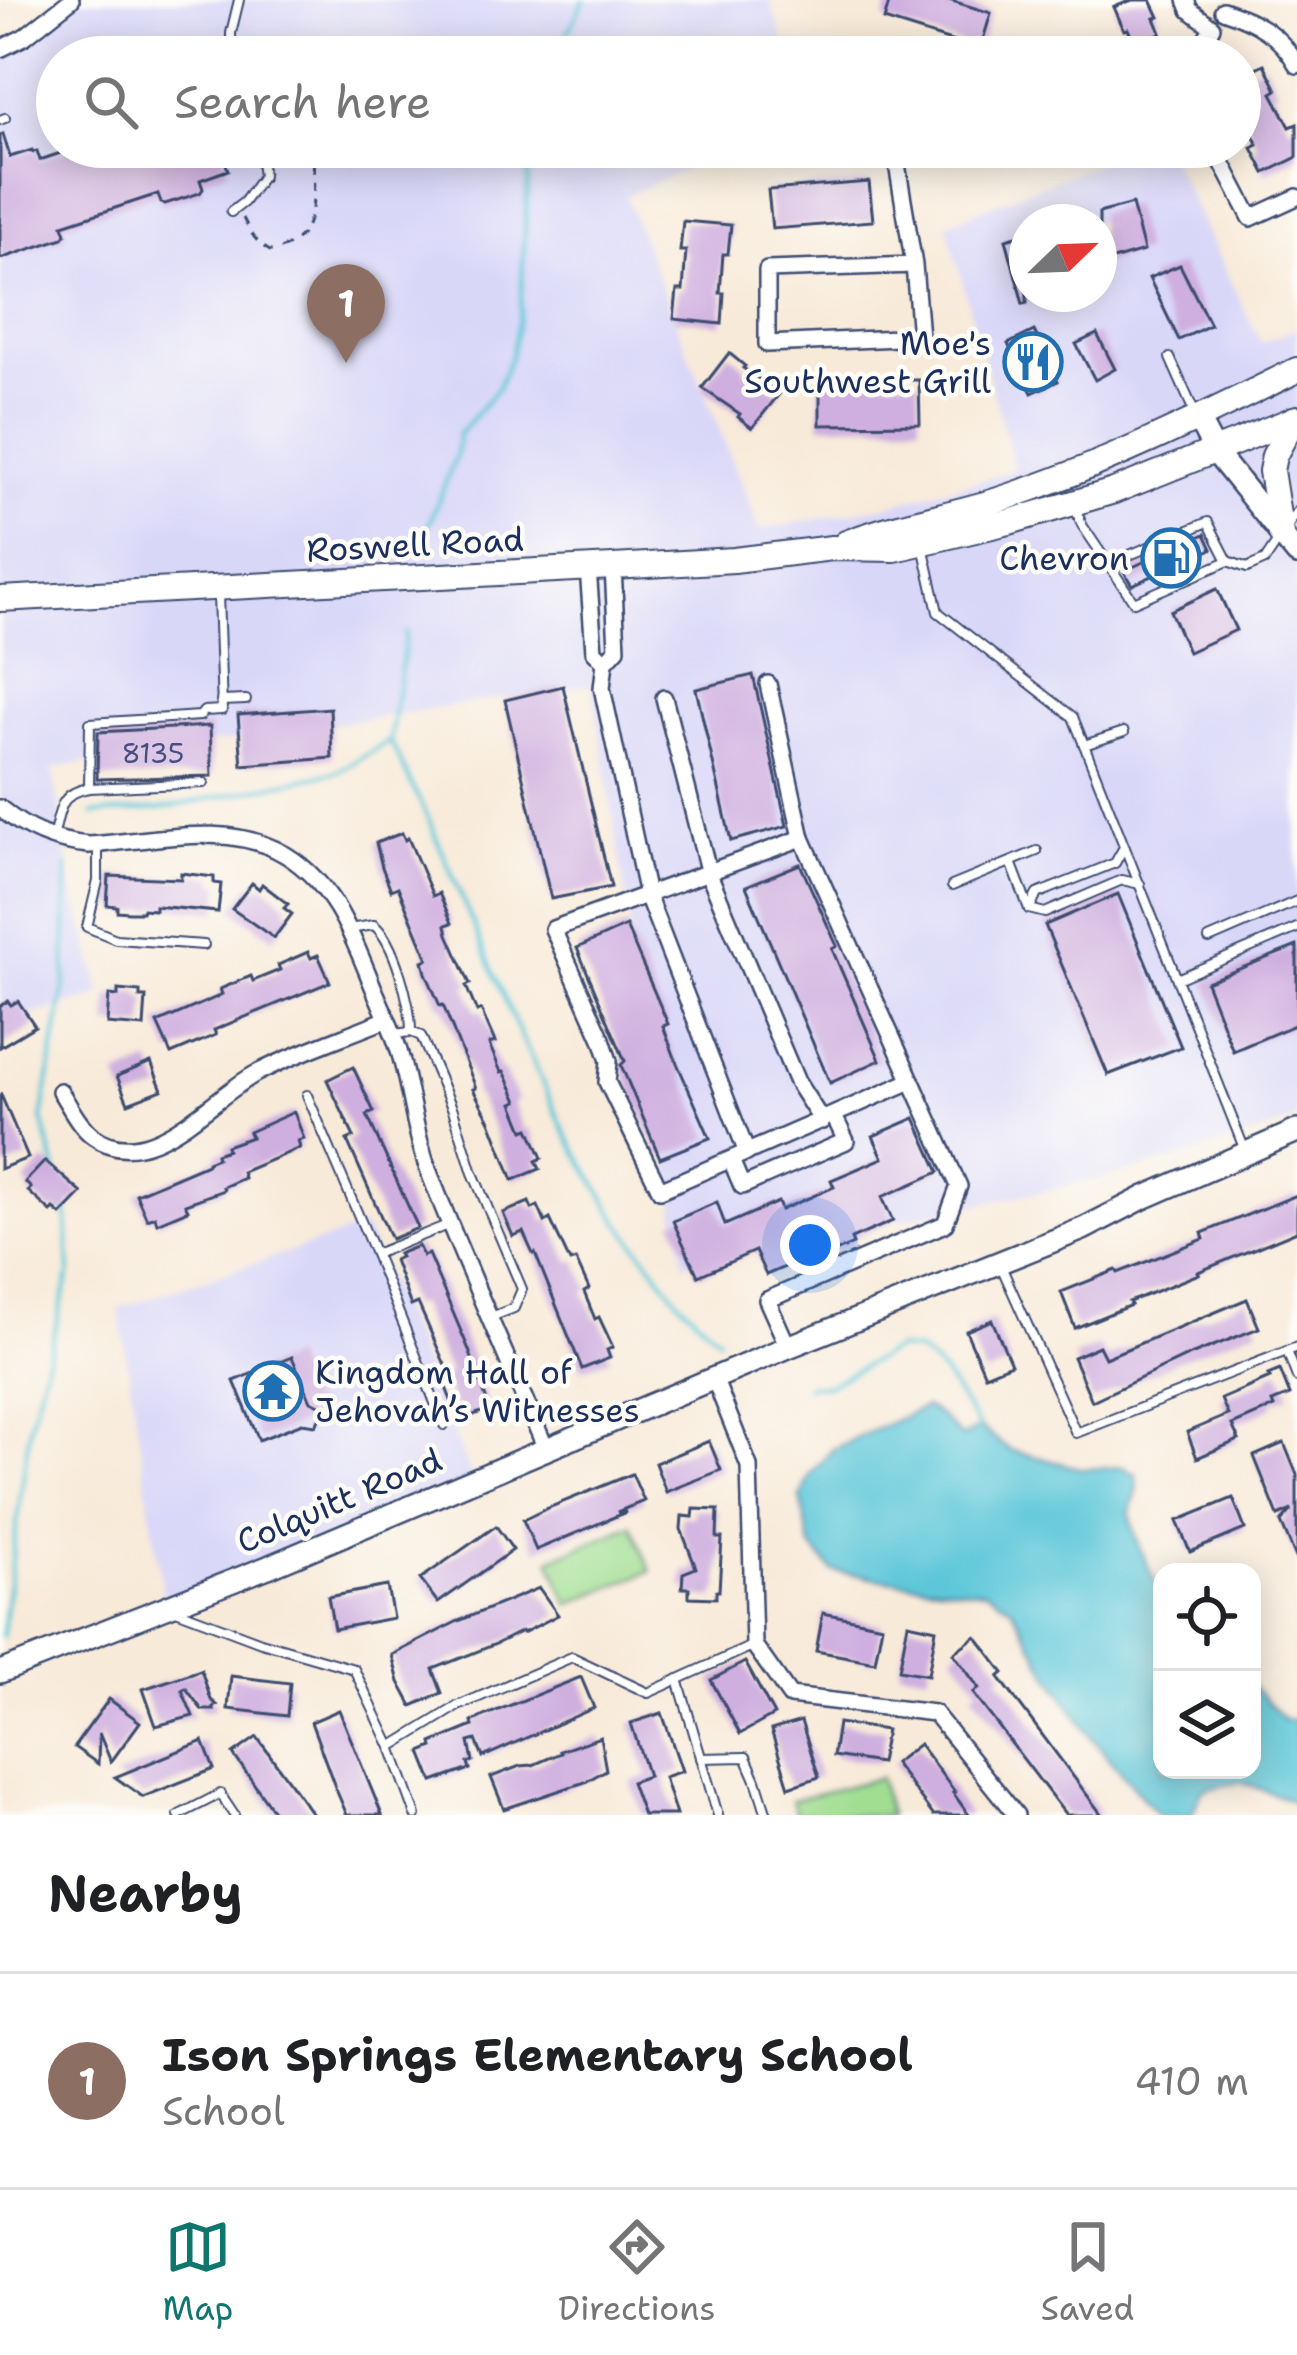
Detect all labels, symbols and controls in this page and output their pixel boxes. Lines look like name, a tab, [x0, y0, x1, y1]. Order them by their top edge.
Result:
search box	[36, 36, 1261, 168]
icon: search	[78, 69, 144, 135]
text: Search here	[174, 72, 431, 132]
north arrow	[1009, 204, 1117, 312]
pin: 1	[307, 264, 385, 363]
place label: Moe's Southwest Grill	[744, 321, 991, 404]
restaurant icon: Moe's Southwest Grill	[1002, 331, 1064, 393]
street label: Roswell Road	[305, 516, 525, 573]
fuel station icon: Chevron	[1140, 527, 1202, 589]
place label: Chevron	[999, 536, 1129, 581]
house number: 8135	[122, 735, 184, 772]
your location	[780, 1215, 840, 1275]
place label: Kingdom Hall of Jehovah’s Witnesses	[315, 1350, 640, 1433]
temple icon: Kingdom Hall of Jehovah’s Witnesses	[242, 1360, 304, 1422]
street label: Colquitt Road	[230, 1437, 449, 1564]
map controls	[1153, 1563, 1261, 1779]
button: locate	[1153, 1563, 1261, 1671]
button: layers	[1153, 1671, 1261, 1779]
text: Nearby	[48, 1859, 243, 1927]
text: Ison Springs Elementary School	[162, 2025, 913, 2085]
text: 1	[78, 2055, 96, 2107]
text: 410 m	[1134, 2055, 1249, 2107]
text: School	[162, 2085, 285, 2137]
tab: Map	[163, 2214, 233, 2331]
tab: Directions	[558, 2214, 716, 2331]
tab: Saved	[1041, 2214, 1134, 2331]

